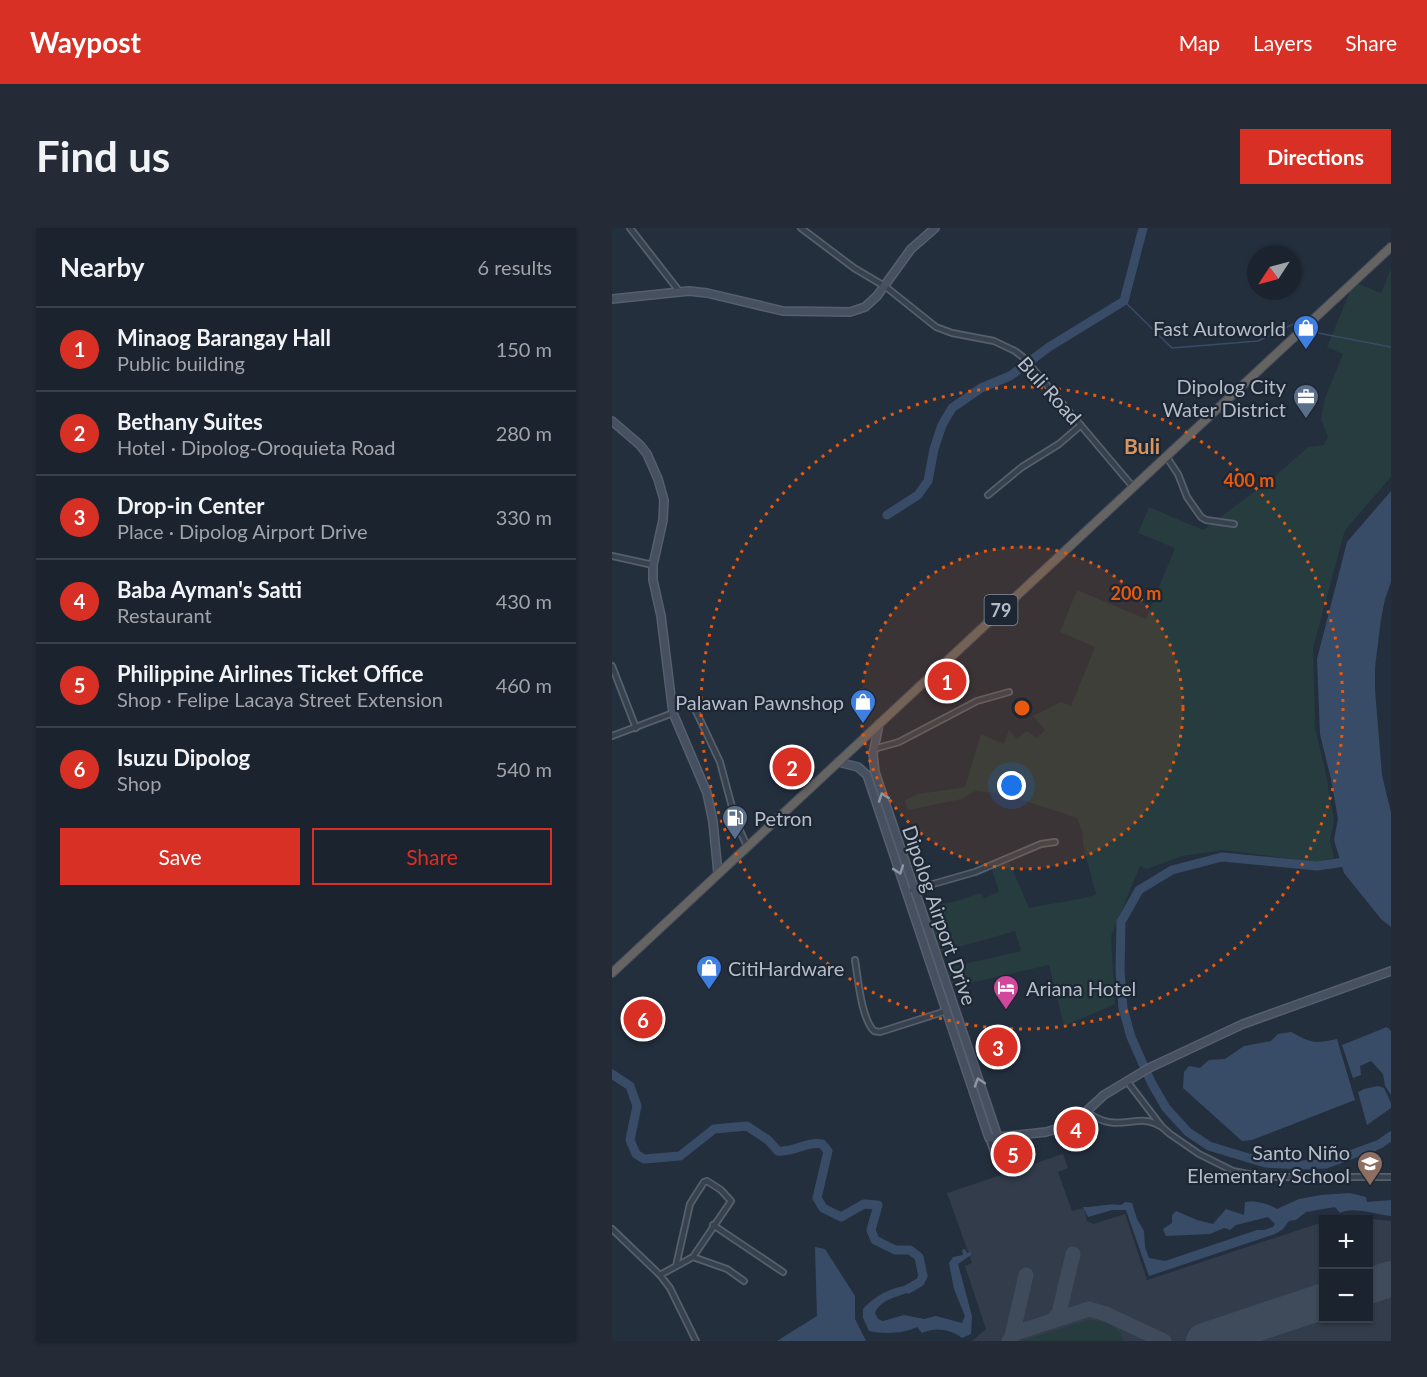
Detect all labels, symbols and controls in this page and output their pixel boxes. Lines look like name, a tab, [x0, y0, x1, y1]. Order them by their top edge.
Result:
text: Waypost	[30, 25, 141, 59]
text: Map	[1179, 30, 1220, 55]
text: Layers	[1253, 30, 1312, 55]
text: Share	[1345, 30, 1397, 55]
button: Directions	[1240, 129, 1391, 184]
text: Find us	[36, 131, 170, 181]
north arrow	[1247, 246, 1301, 300]
text: Nearby	[60, 251, 145, 283]
text: 6 results	[477, 255, 552, 279]
shop icon: Fast Autoworld	[1291, 313, 1321, 351]
place label: Fast Autoworld	[1153, 316, 1286, 340]
text: Minaog Barangay Hall	[117, 324, 331, 351]
text: 1	[74, 337, 85, 361]
text: 150 m	[496, 337, 552, 361]
text: Public building	[117, 351, 245, 375]
street label: Buli Road	[1013, 351, 1087, 429]
place label: Dipolog City Water District	[1163, 374, 1287, 421]
office icon: Dipolog City Water District	[1291, 382, 1321, 420]
text: Bethany Suites	[117, 408, 263, 435]
text: 2	[74, 421, 85, 445]
text: 280 m	[496, 421, 552, 445]
district label: Buli	[1124, 433, 1160, 458]
text: Hotel · Dipolog-Oroquieta Road	[117, 435, 395, 459]
text: 400 m	[1224, 469, 1274, 491]
text: Drop-in Center	[117, 492, 264, 519]
text: 3	[74, 505, 85, 529]
text: 330 m	[496, 505, 552, 529]
text: Place · Dipolog Airport Drive	[117, 519, 368, 543]
text: Baba Ayman's Satti	[117, 576, 302, 603]
text: 200 m	[1111, 582, 1161, 604]
text: 4	[74, 589, 85, 613]
text: 430 m	[496, 589, 552, 613]
road number: 79	[984, 595, 1018, 625]
text: Restaurant	[117, 603, 212, 627]
pin: 1	[928, 658, 966, 704]
text: Philippine Airlines Ticket Office	[117, 660, 423, 687]
text: 5	[74, 673, 85, 697]
text: 460 m	[496, 673, 552, 697]
text: Shop · Felipe Lacaya Street Extension	[117, 687, 443, 711]
shop icon: Palawan Pawnshop	[848, 687, 878, 725]
place label: Palawan Pawnshop	[675, 690, 844, 714]
centre of rings	[1012, 698, 1032, 718]
text: Isuzu Dipolog	[117, 744, 250, 771]
pin: 2	[772, 744, 812, 790]
text: 6	[74, 757, 85, 781]
text: 540 m	[496, 757, 552, 781]
text: Shop	[117, 771, 161, 795]
your location	[997, 771, 1026, 800]
one-way arrow	[878, 792, 891, 803]
fuel station icon: Petron	[720, 803, 750, 841]
place label: Petron	[754, 806, 813, 830]
street label: Dipolog Airport Drive	[898, 822, 982, 1008]
button: Save	[60, 828, 300, 885]
button: Share	[312, 828, 552, 885]
one-way arrow	[892, 864, 904, 875]
shop icon: CitiHardware	[694, 953, 724, 991]
place label: CitiHardware	[728, 956, 844, 980]
hotel icon: Ariana Hotel	[991, 973, 1021, 1011]
place label: Ariana Hotel	[1026, 976, 1136, 1000]
pin: 6	[624, 996, 663, 1042]
pin: 3	[978, 1024, 1018, 1070]
one-way arrow	[974, 1077, 986, 1088]
pin: 4	[1056, 1106, 1096, 1152]
pin: 5	[994, 1132, 1032, 1176]
place label: Santo Niño Elementary School	[1187, 1140, 1350, 1187]
school or university icon: Santo Niño Elementary School	[1355, 1149, 1385, 1187]
map controls	[1319, 1215, 1373, 1323]
button: +	[1319, 1215, 1373, 1269]
button: −	[1319, 1269, 1373, 1323]

